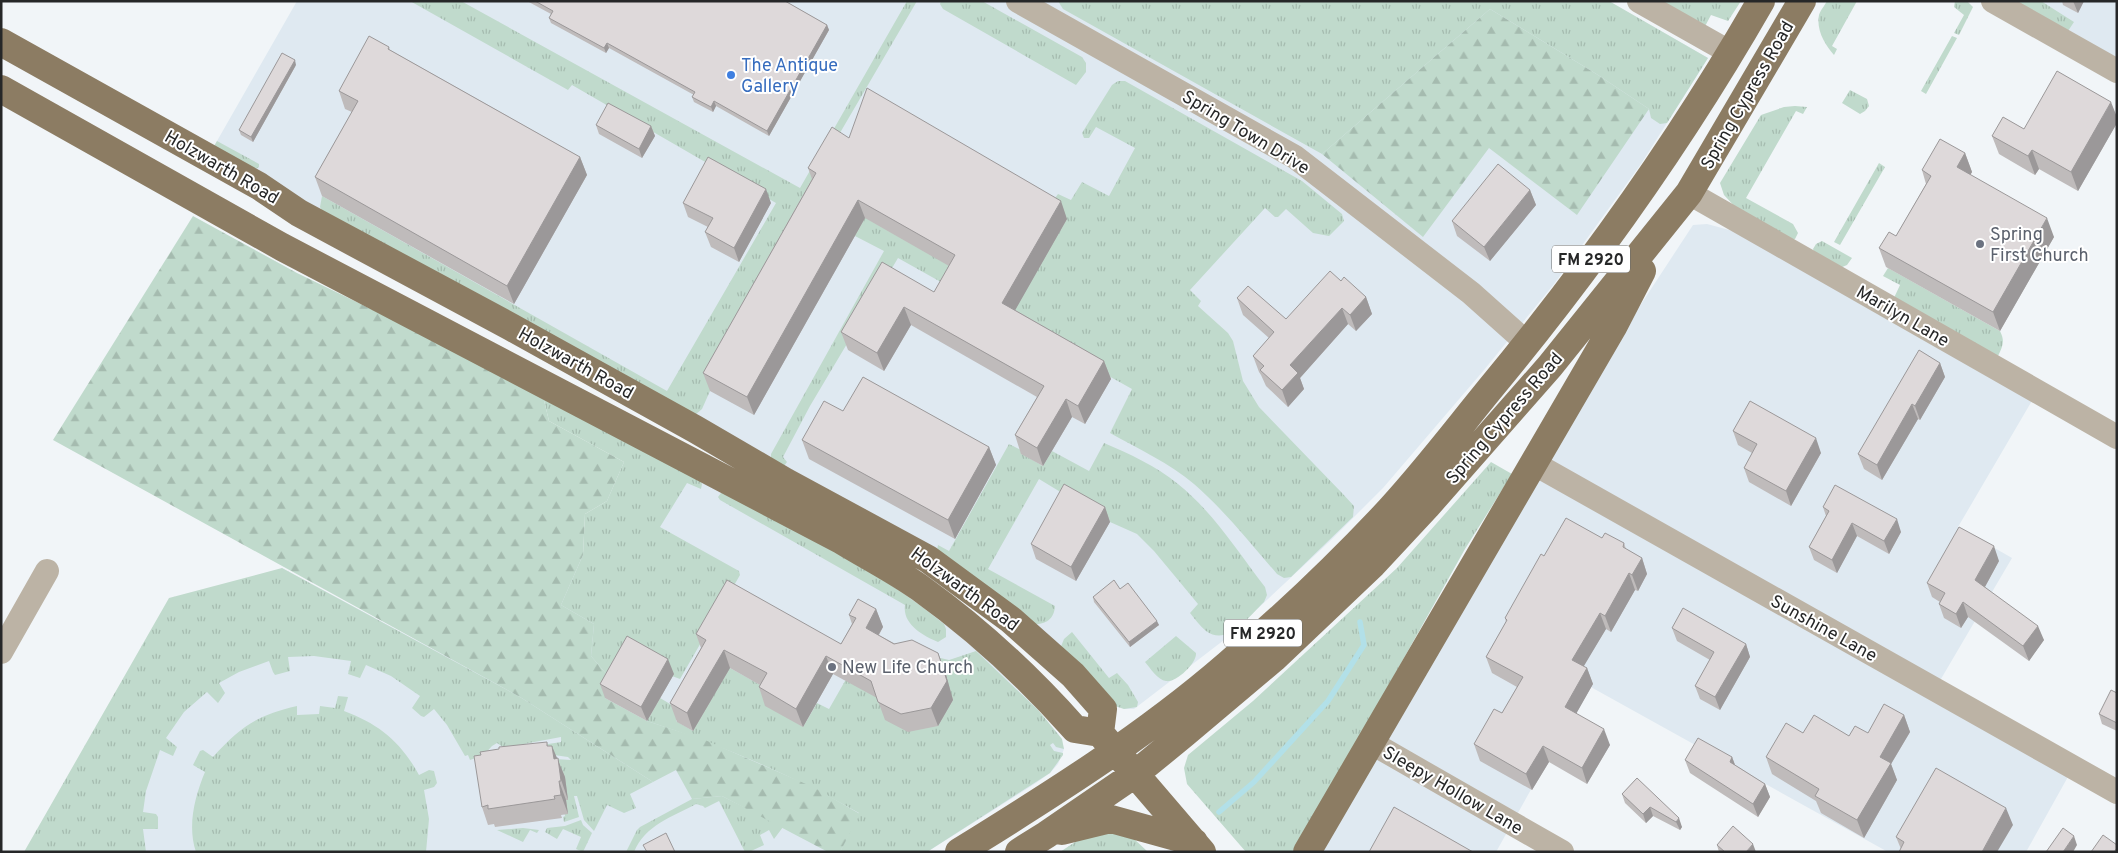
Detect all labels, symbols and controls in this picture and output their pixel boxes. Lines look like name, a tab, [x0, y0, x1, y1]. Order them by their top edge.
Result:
street label: Spring Cypress Road	[1697, 18, 1800, 174]
place label: The Antique Gallery	[741, 55, 838, 99]
marker: The Antique Gallery	[725, 69, 737, 81]
street label: Spring Town Drive	[1177, 86, 1313, 180]
street label: Holzwarth Road	[160, 126, 283, 210]
place label: Spring First Church	[1990, 224, 2089, 268]
marker: Spring First Church	[1974, 238, 1986, 250]
road number: FM 2920	[1552, 245, 1630, 272]
street label: Marilyn Lane	[1852, 281, 1953, 353]
street label: Holzwarth Road	[514, 323, 637, 406]
street label: Spring Cypress Road	[1442, 348, 1569, 490]
street label: Holzwarth Road	[905, 543, 1023, 637]
street label: Sunshine Lane	[1766, 591, 1881, 668]
road number: FM 2920	[1224, 620, 1302, 646]
place label: New Life Church	[842, 657, 973, 680]
marker: New Life Church	[826, 661, 838, 673]
street label: Sleepy Hollow Lane	[1378, 742, 1526, 841]

